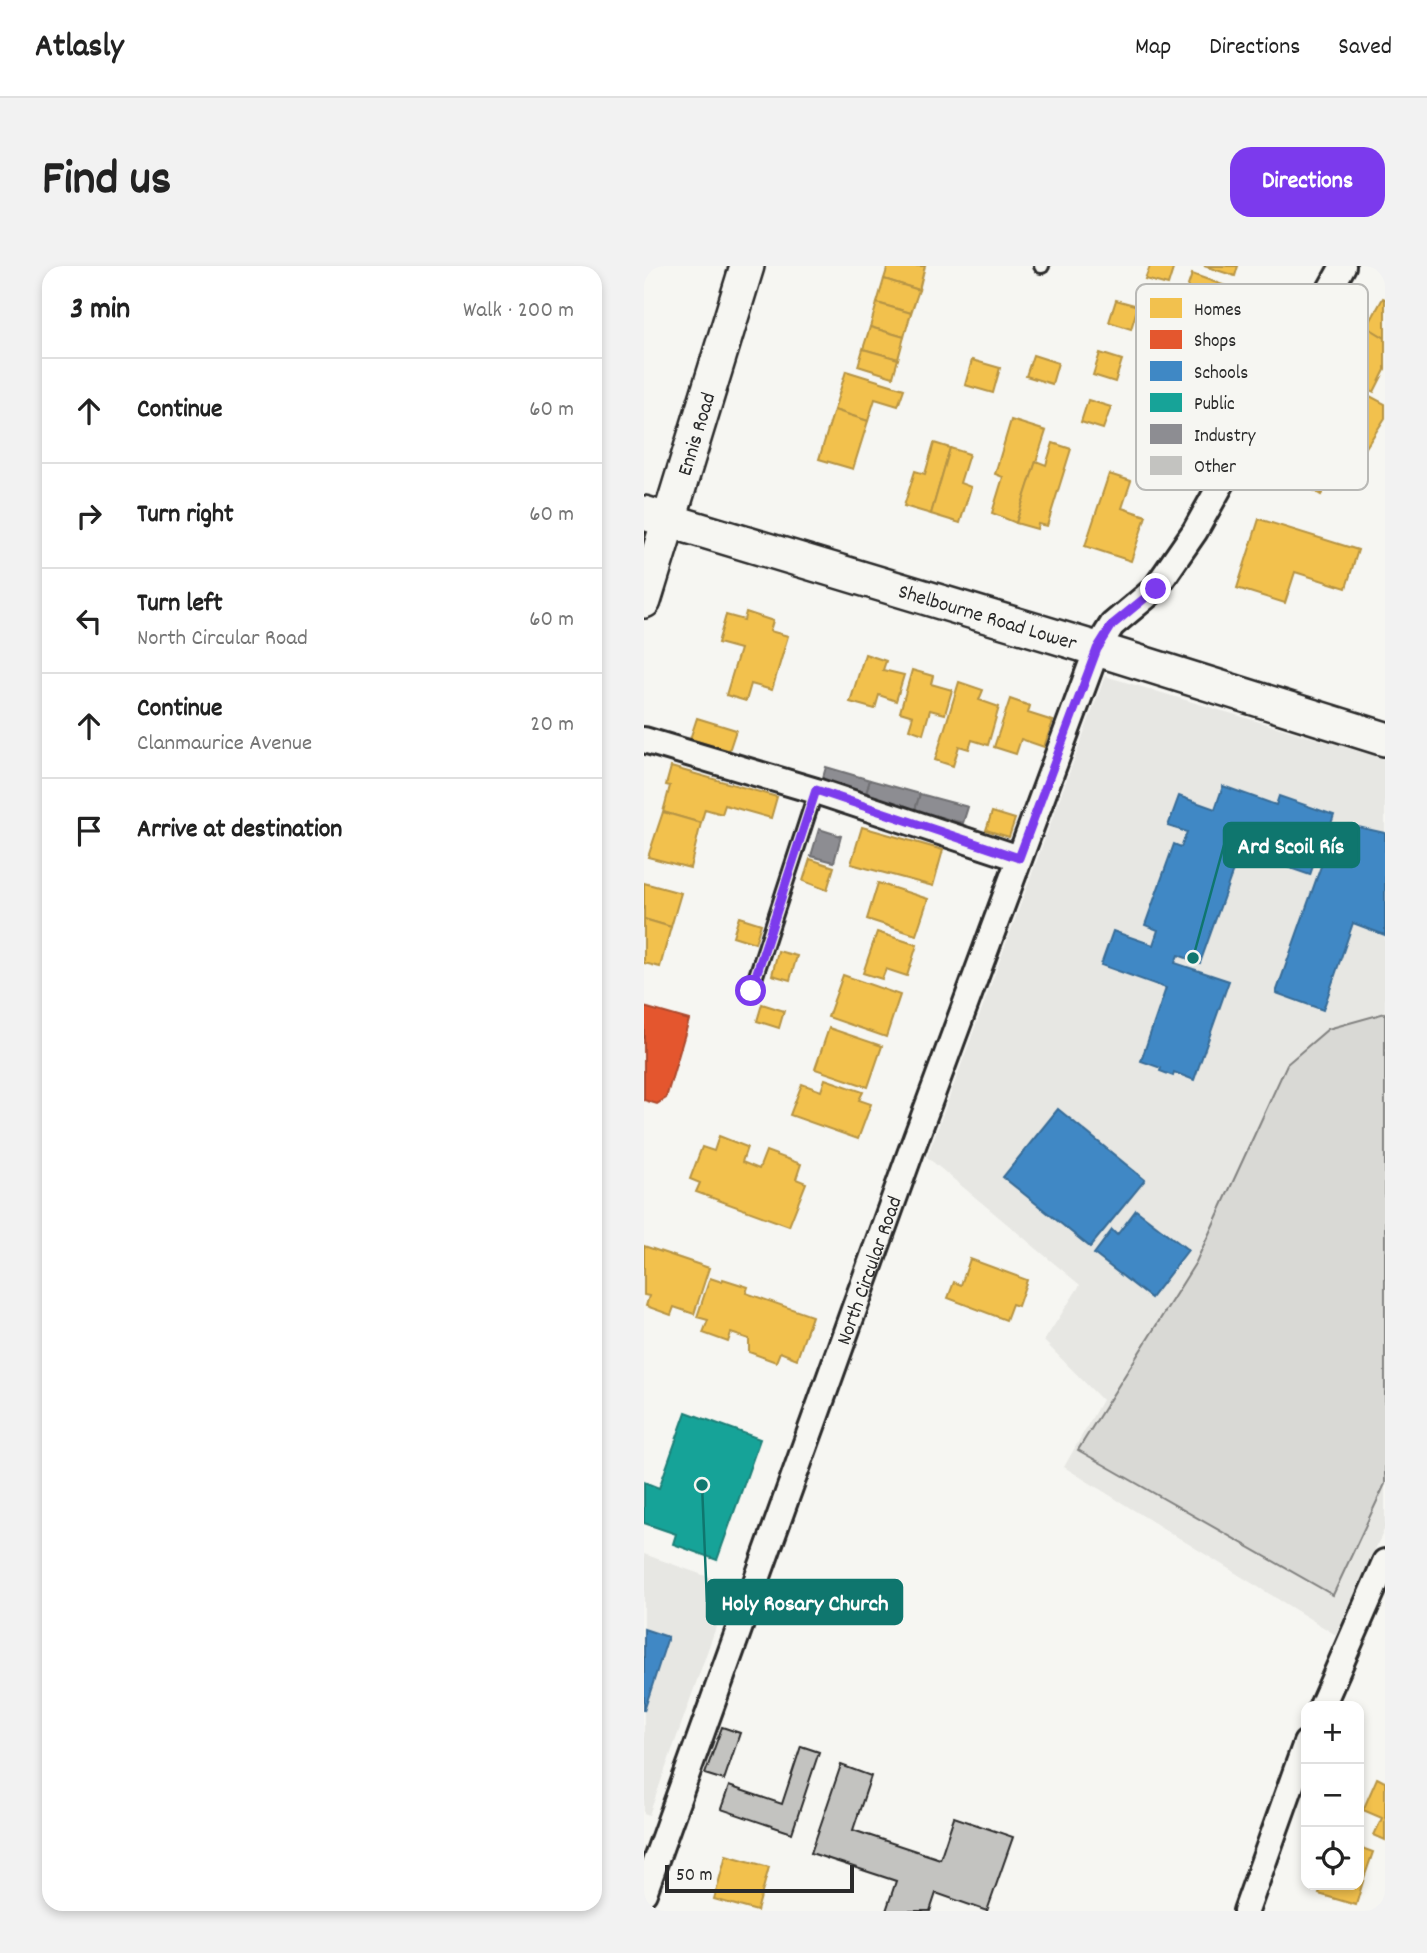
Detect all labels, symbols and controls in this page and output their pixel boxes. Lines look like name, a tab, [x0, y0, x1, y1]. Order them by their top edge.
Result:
text: Atlasly	[35, 25, 124, 72]
text: Map	[1135, 31, 1171, 65]
text: Directions	[1209, 31, 1300, 65]
text: Saved	[1338, 31, 1392, 65]
text: Find us	[42, 147, 171, 217]
button: Directions	[1230, 147, 1385, 217]
legend	[1136, 284, 1368, 490]
text: 3 min	[70, 290, 130, 333]
text: Walk · 200 m	[463, 295, 574, 328]
text: Homes	[1194, 298, 1242, 325]
text: Shops	[1194, 329, 1236, 356]
text: Schools	[1194, 361, 1248, 388]
street label: Ennis Road	[671, 389, 725, 480]
icon: ahead	[70, 392, 108, 430]
text: Continue	[137, 392, 222, 429]
text: Public	[1194, 392, 1235, 419]
text: 60 m	[529, 394, 574, 427]
text: Industry	[1194, 424, 1256, 451]
text: Other	[1194, 455, 1236, 482]
icon: right	[70, 497, 108, 535]
text: Turn right	[137, 497, 234, 534]
text: 60 m	[529, 499, 574, 532]
route end	[1140, 573, 1171, 604]
street label: Shelbourne Road Lower	[894, 578, 1080, 660]
text: Turn left	[137, 586, 223, 623]
icon: left	[70, 602, 108, 640]
text: 60 m	[529, 604, 574, 637]
text: North Circular Road	[137, 623, 308, 656]
text: Continue	[137, 691, 222, 728]
icon: ahead	[70, 707, 108, 745]
text: 20 m	[530, 709, 574, 742]
text: Clanmaurice Avenue	[137, 728, 312, 761]
icon: arrive	[70, 812, 108, 850]
text: Arrive at destination	[137, 812, 342, 849]
callout: Ard Scoil Rís	[1224, 823, 1359, 867]
text: Ard Scoil Rís	[1238, 832, 1345, 865]
route start	[735, 975, 766, 1006]
street label: North Circular Road	[830, 1193, 912, 1350]
callout: Holy Rosary Church	[707, 1580, 902, 1624]
text: Holy Rosary Church	[721, 1589, 889, 1622]
map controls	[1301, 1701, 1364, 1890]
button: +	[1301, 1701, 1364, 1764]
button: −	[1301, 1764, 1364, 1827]
button: locate	[1301, 1827, 1364, 1890]
scale bar	[665, 1862, 854, 1894]
text: 50 m	[676, 1863, 713, 1890]

